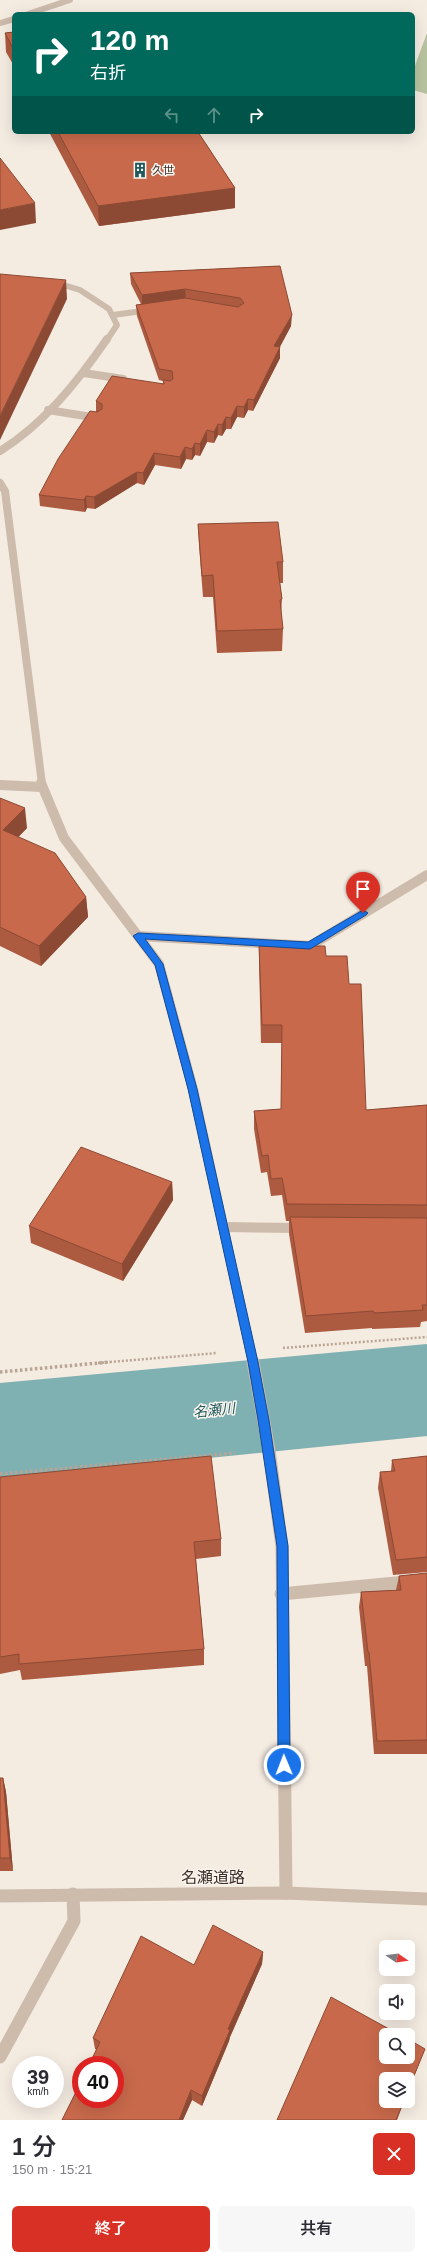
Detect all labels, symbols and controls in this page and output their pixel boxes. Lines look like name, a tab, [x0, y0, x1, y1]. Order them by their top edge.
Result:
text: 120 m	[90, 25, 169, 56]
icon: right	[24, 28, 76, 80]
text: 右折	[90, 63, 126, 83]
icon: left	[161, 104, 183, 126]
icon: ahead	[203, 104, 225, 126]
icon: right	[245, 104, 267, 126]
building icon: 久世	[131, 161, 149, 179]
place label: 久世	[152, 164, 174, 176]
pin	[346, 872, 380, 913]
icon: arrive	[352, 878, 374, 900]
water label: 名瀬川	[192, 1400, 238, 1420]
position arrow	[263, 1744, 305, 1786]
street label: 名瀬道路	[181, 1869, 245, 1886]
north arrow	[379, 1940, 415, 1976]
map controls	[379, 1940, 415, 2108]
button: sound	[379, 1984, 415, 2020]
button: search	[379, 2028, 415, 2064]
speed limit sign: 40	[72, 2056, 124, 2108]
text: 39	[27, 2066, 49, 2088]
button: layers	[379, 2072, 415, 2108]
text: km/h	[27, 2086, 49, 2097]
text: 1 分	[12, 2133, 56, 2160]
button: close	[373, 2133, 415, 2175]
text: 150 m · 15:21	[12, 2162, 92, 2177]
button: 終了	[12, 2206, 210, 2252]
button: 共有	[218, 2206, 415, 2252]

